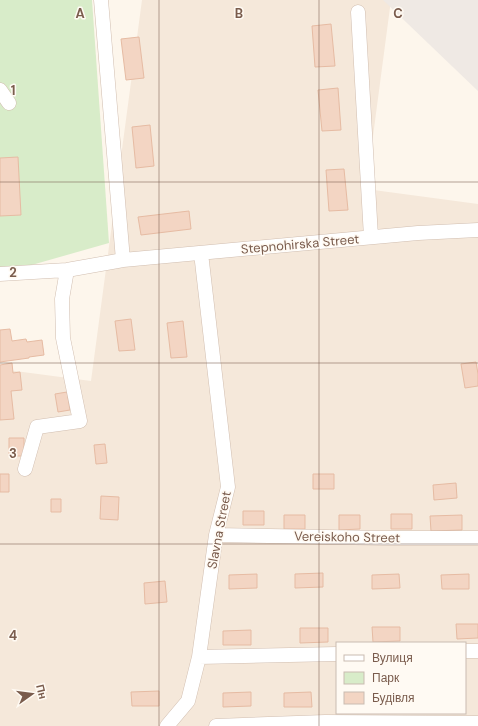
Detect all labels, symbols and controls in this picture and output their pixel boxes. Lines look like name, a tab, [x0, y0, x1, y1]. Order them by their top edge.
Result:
text: A	[75, 5, 85, 22]
text: B	[235, 5, 243, 22]
text: C	[393, 5, 403, 22]
text: 1	[11, 82, 15, 99]
street label: Stepnohirska Street	[240, 230, 360, 258]
text: 2	[9, 264, 17, 281]
text: 3	[9, 445, 17, 462]
street label: Slavna Street	[203, 490, 235, 570]
street label: Vereiskoho Street	[294, 528, 400, 546]
text: 4	[9, 627, 17, 644]
legend	[336, 642, 466, 714]
text: Вулиця	[372, 650, 413, 666]
text: Парк	[372, 670, 400, 686]
north arrow	[12, 674, 52, 714]
text: Пн	[33, 683, 50, 700]
text: Будівля	[372, 690, 414, 706]

